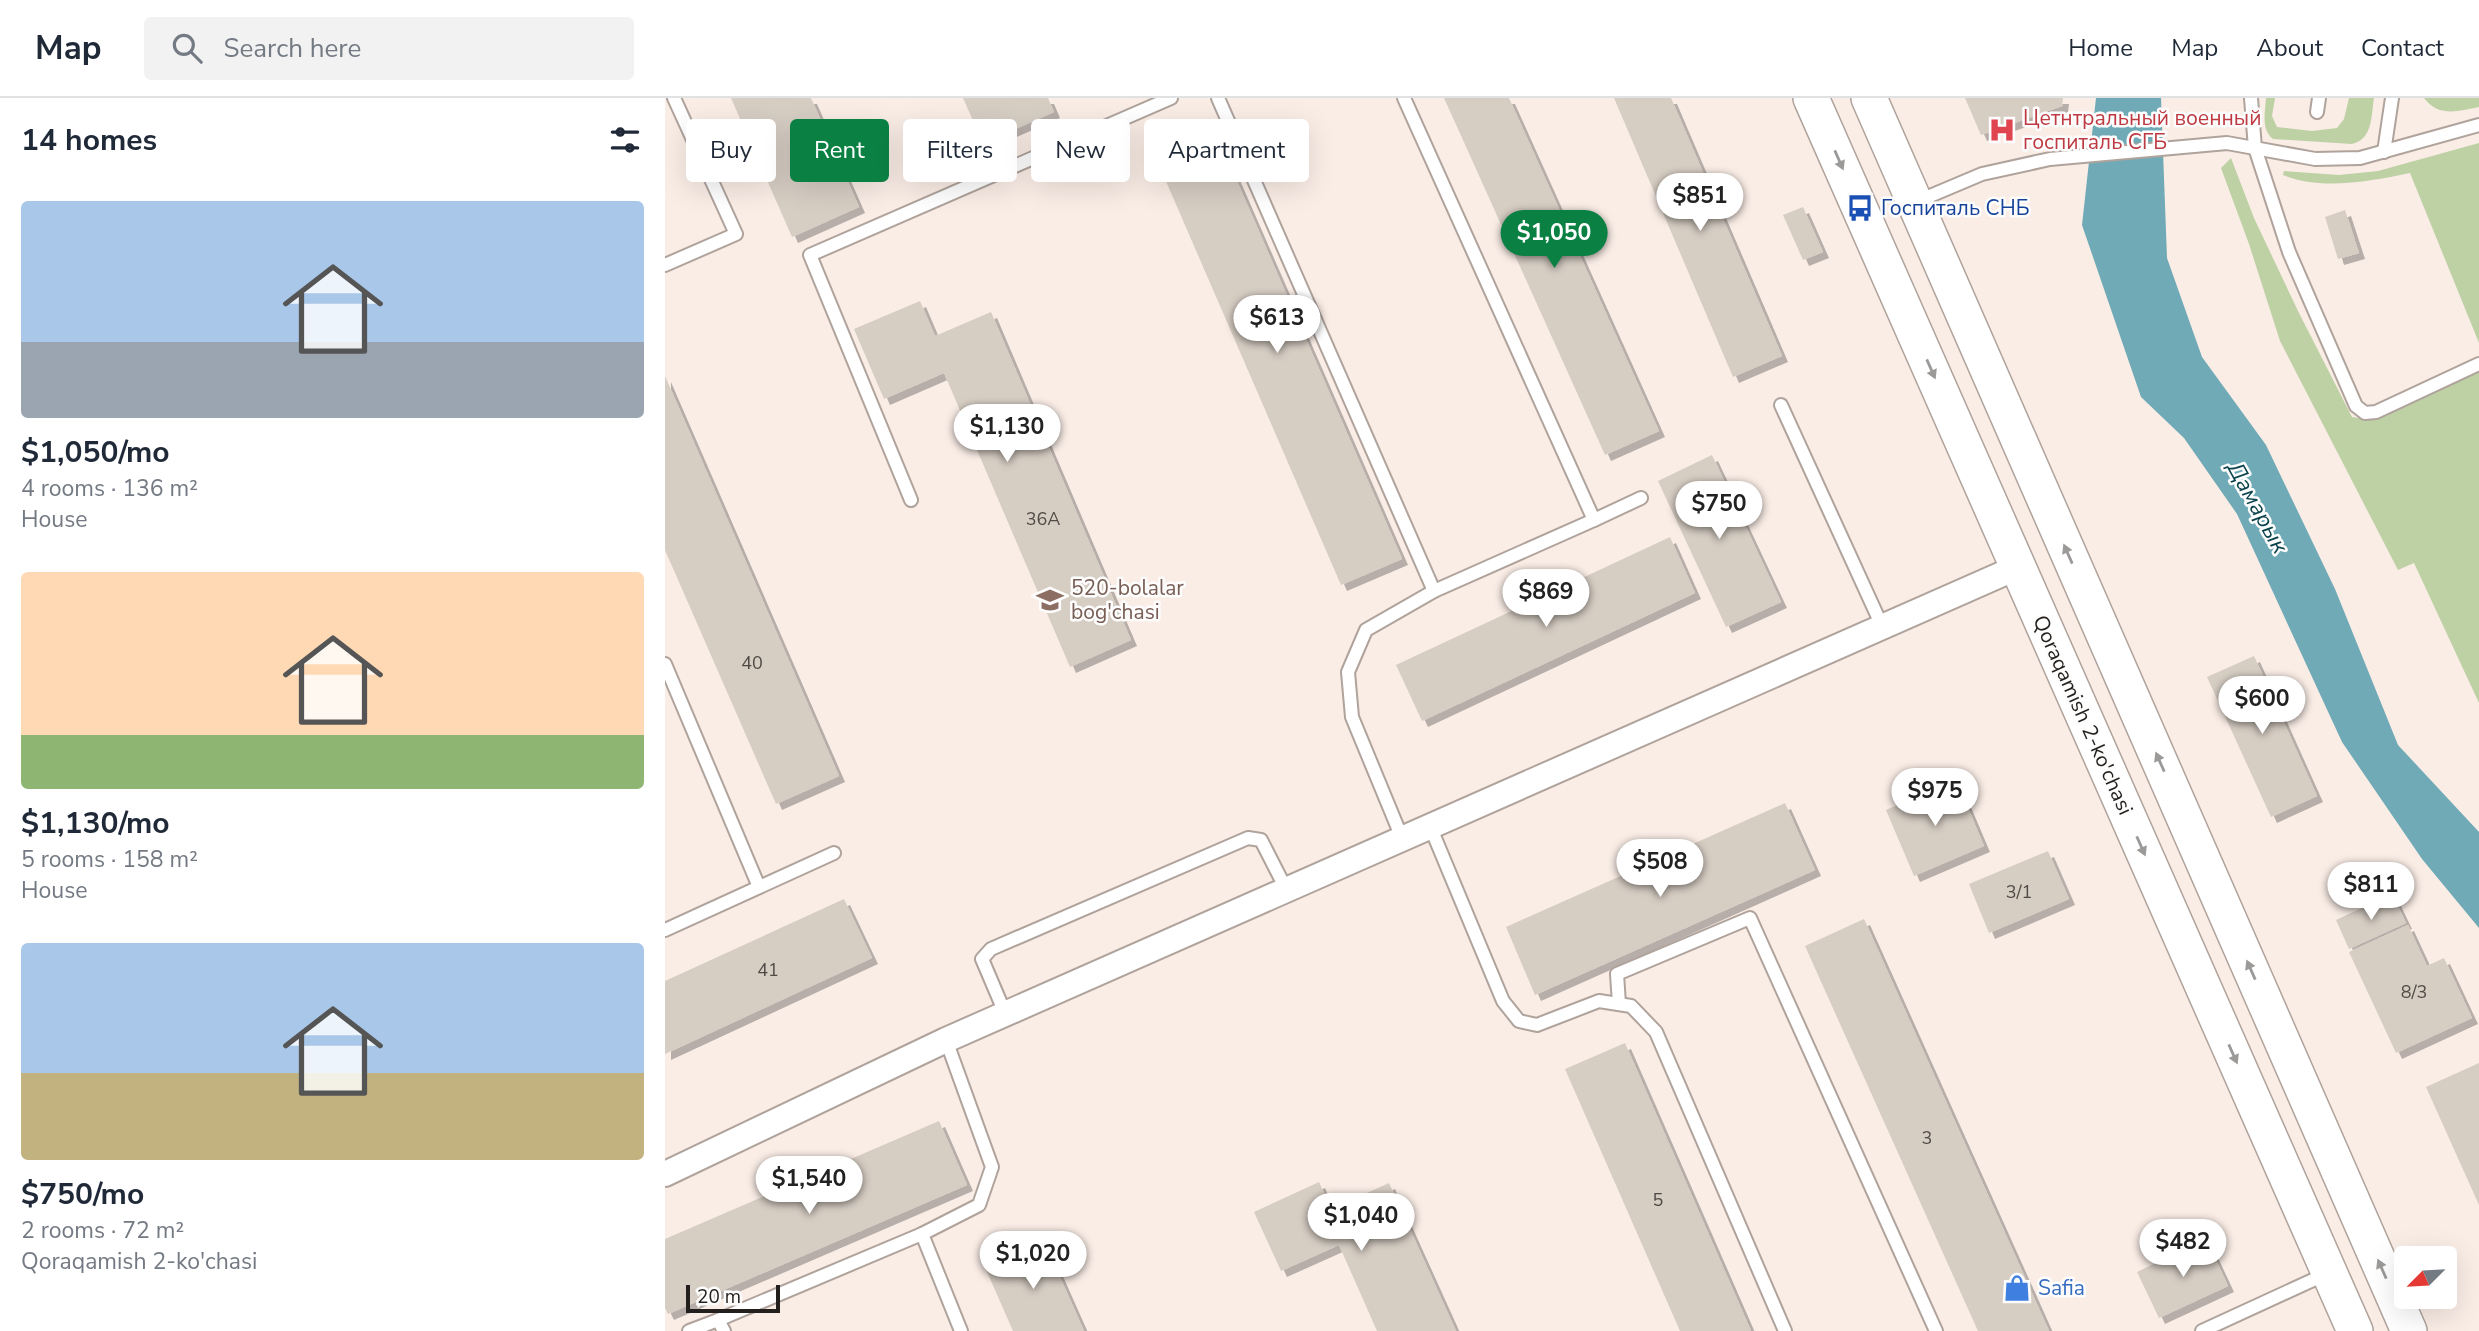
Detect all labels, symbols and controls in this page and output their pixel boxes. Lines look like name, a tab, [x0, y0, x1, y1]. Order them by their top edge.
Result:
search box	[144, 17, 634, 80]
text: Map	[35, 26, 102, 71]
icon: search	[168, 29, 206, 67]
text: Search here	[224, 31, 361, 66]
text: Home	[2068, 32, 2133, 64]
text: Map	[2171, 32, 2218, 64]
text: About	[2256, 32, 2323, 64]
text: Contact	[2361, 32, 2444, 64]
place label: Цетнтральный военный госпиталь СГБ	[2023, 104, 2261, 156]
hospital icon: Цетнтральный военный госпиталь СГБ	[1987, 115, 2017, 145]
chip: Buy	[686, 119, 776, 182]
chip: Rent	[790, 119, 889, 182]
chip: Filters	[903, 119, 1017, 182]
chip: New	[1031, 119, 1130, 182]
chip: Apartment	[1144, 119, 1309, 182]
text: 14 homes	[21, 120, 157, 161]
icon: filters	[606, 121, 644, 159]
one-way arrow	[1834, 150, 1845, 171]
pin: $851	[1659, 174, 1741, 233]
text: $851	[1672, 180, 1728, 211]
bus stop icon: Госпиталь СНБ	[1845, 193, 1875, 223]
place label: Госпиталь СНБ	[1881, 194, 2030, 222]
pin: $1,050	[1497, 211, 1611, 270]
text: $1,050	[1517, 217, 1591, 248]
icon: home	[270, 246, 396, 372]
pin: $613	[1236, 296, 1318, 355]
text: $613	[1249, 302, 1305, 333]
one-way arrow	[1926, 358, 1937, 379]
pin: $1,130	[950, 404, 1064, 464]
text: $1,130	[970, 411, 1044, 442]
text: $1,050/mo	[21, 432, 170, 473]
water label: Дамарык	[2219, 454, 2296, 559]
text: 4 rooms · 136 m²	[21, 473, 198, 504]
pin: $750	[1678, 482, 1760, 541]
text: $750	[1691, 488, 1747, 519]
text: House	[21, 504, 88, 535]
house number: 36A	[1026, 507, 1060, 531]
one-way arrow	[2062, 544, 2074, 564]
pin: $869	[1505, 570, 1587, 629]
place label: 520-bolalar bog'chasi	[1071, 574, 1184, 626]
text: $869	[1518, 576, 1574, 607]
school or university icon: 520-bolalar bog'chasi	[1035, 585, 1065, 615]
street label: Qoraqamish 2-ko'chasi	[2026, 611, 2140, 819]
icon: home	[270, 617, 396, 743]
house number: 40	[741, 651, 763, 675]
pin: $600	[2221, 676, 2303, 736]
text: $600	[2234, 683, 2290, 714]
one-way arrow	[2154, 752, 2166, 772]
pin: $975	[1894, 768, 1976, 828]
text: $975	[1907, 775, 1963, 806]
text: $1,130/mo	[21, 803, 170, 844]
one-way arrow	[2135, 836, 2147, 856]
pin: $508	[1619, 840, 1701, 899]
text: 5 rooms · 158 m²	[21, 844, 198, 875]
text: $508	[1632, 846, 1688, 877]
pin: $811	[2330, 862, 2412, 922]
text: $811	[2343, 869, 2399, 900]
text: House	[21, 875, 88, 906]
house number: 3/1	[2006, 880, 2032, 904]
house number: 41	[757, 958, 779, 982]
one-way arrow	[2245, 960, 2256, 981]
house number: 8/3	[2401, 980, 2427, 1004]
icon: home	[270, 988, 396, 1114]
one-way arrow	[2227, 1044, 2239, 1064]
house number: 3	[1922, 1126, 1932, 1150]
pin: $1,540	[752, 1156, 866, 1216]
text: $1,540	[772, 1163, 846, 1194]
text: $750/mo	[21, 1174, 144, 1215]
house number: 5	[1653, 1188, 1663, 1212]
pin: $1,040	[1304, 1194, 1418, 1253]
text: $1,040	[1324, 1200, 1398, 1231]
text: 2 rooms · 72 m²	[21, 1215, 184, 1246]
pin: $482	[2142, 1220, 2224, 1279]
text: $482	[2155, 1226, 2211, 1257]
pin: $1,020	[976, 1232, 1090, 1291]
text: $1,020	[996, 1238, 1070, 1269]
text: Qoraqamish 2-ko'chasi	[21, 1246, 257, 1277]
north arrow	[2394, 1246, 2457, 1309]
map controls	[2394, 1246, 2457, 1309]
one-way arrow	[2376, 1258, 2387, 1279]
shop icon: Safia	[2002, 1273, 2032, 1303]
place label: Safia	[2038, 1274, 2085, 1302]
scale bar	[686, 1282, 781, 1314]
text: 20 m	[697, 1284, 741, 1310]

